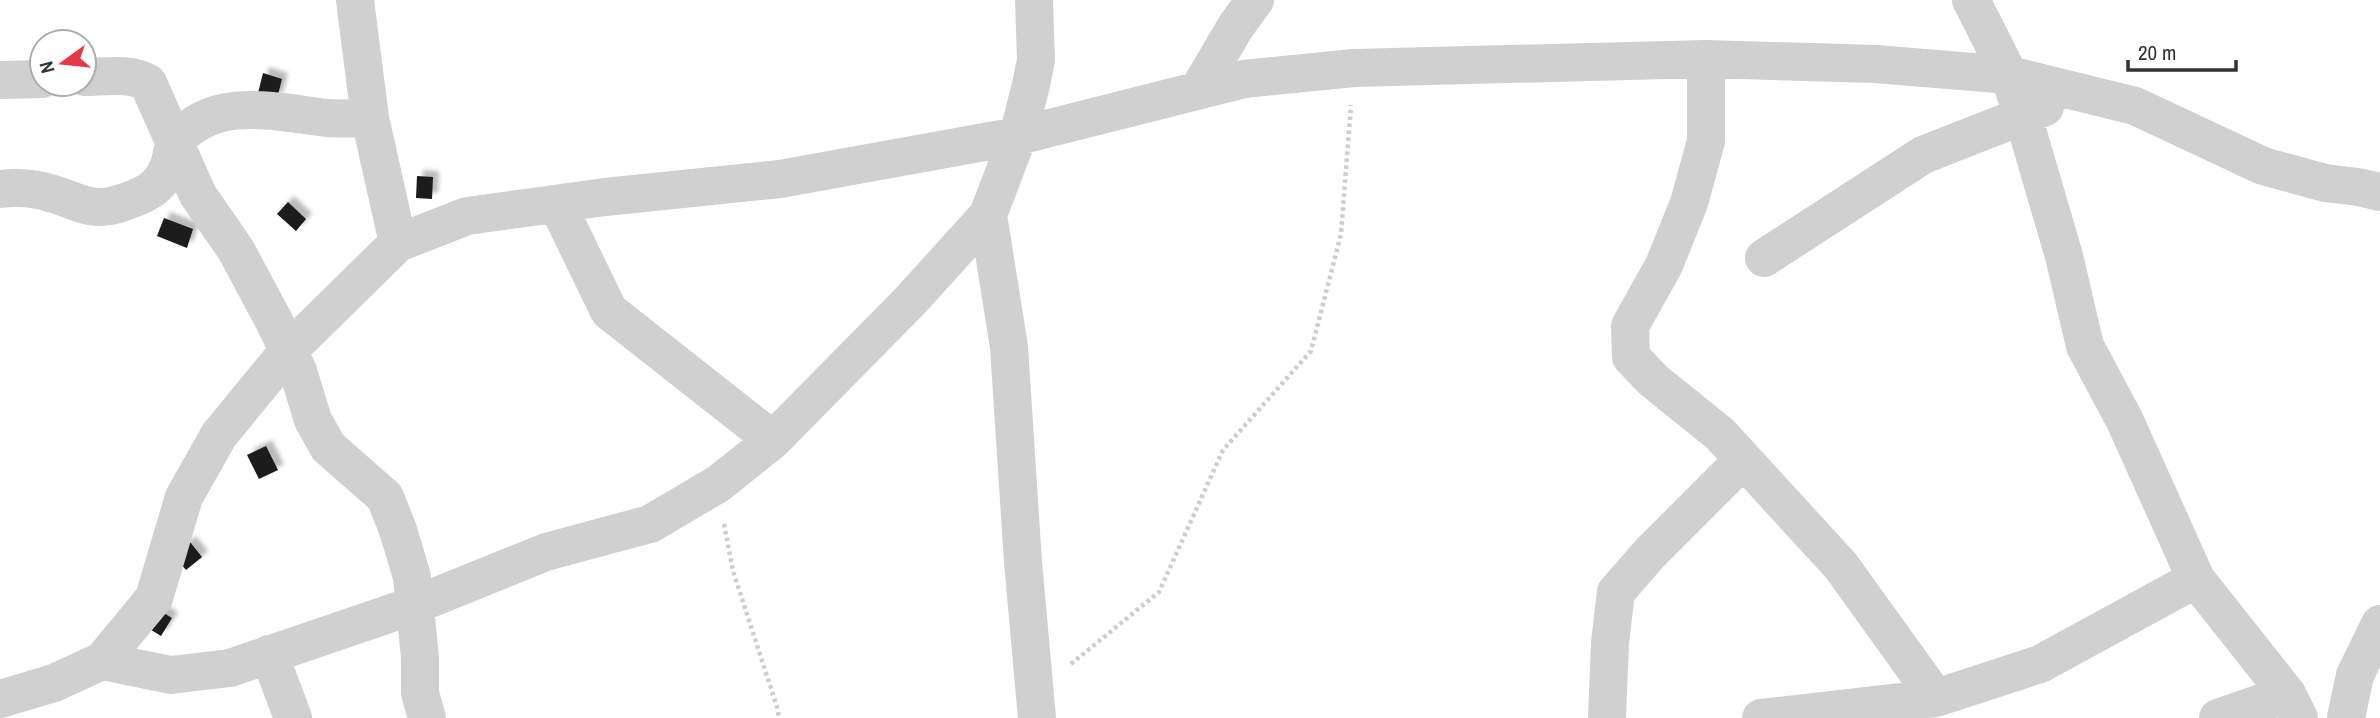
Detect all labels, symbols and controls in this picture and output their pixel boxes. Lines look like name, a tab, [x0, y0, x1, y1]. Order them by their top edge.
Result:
north arrow	[28, 28, 98, 98]
scale bar	[2128, 28, 2236, 72]
text: 20 m	[2138, 38, 2176, 67]
text: N	[33, 59, 61, 76]

